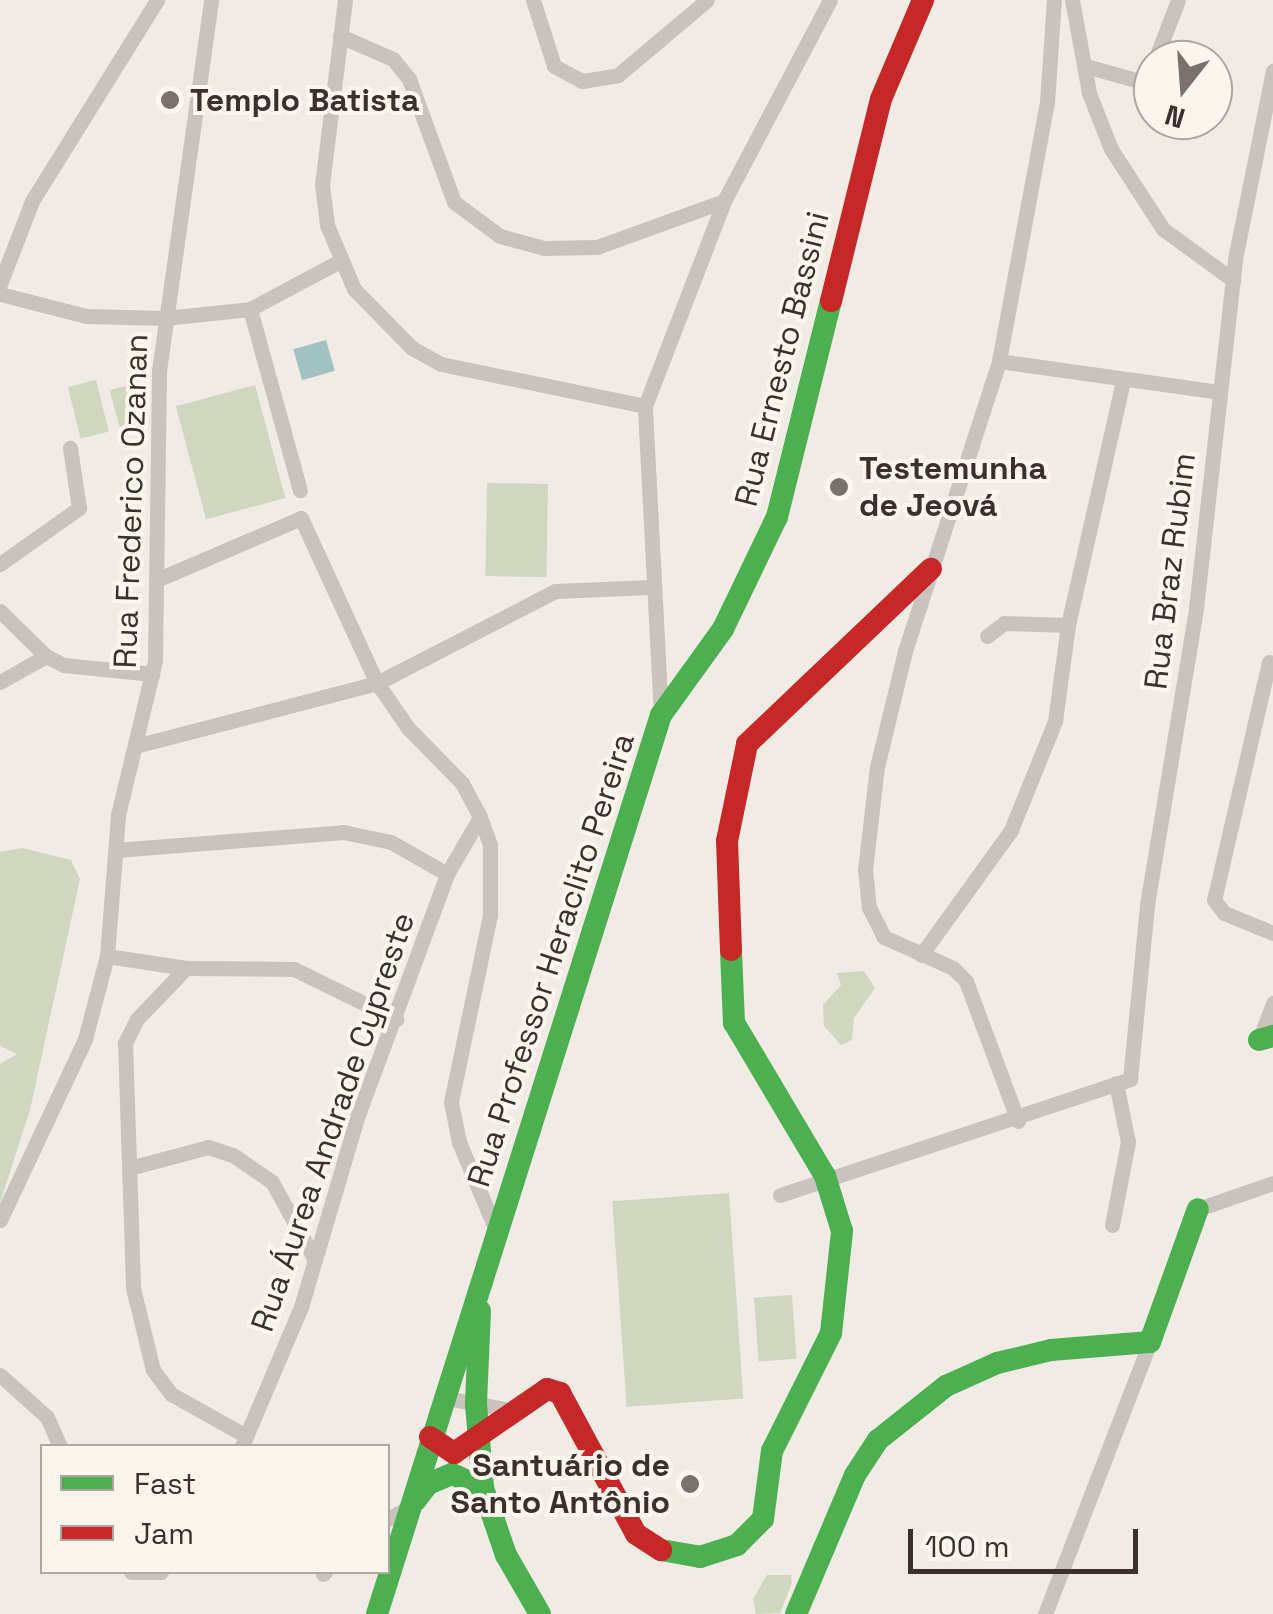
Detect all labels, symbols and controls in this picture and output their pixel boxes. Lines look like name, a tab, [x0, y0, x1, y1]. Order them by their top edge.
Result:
north arrow	[1133, 40, 1233, 140]
place label: Templo Batista	[190, 81, 419, 119]
marker: Templo Batista	[159, 89, 181, 111]
text: N	[1161, 97, 1189, 137]
street label: Rua Ernesto Bassini	[727, 208, 837, 510]
street label: Rua Frederico Ozanan	[106, 333, 156, 669]
place label: Testemunha de Jeová	[859, 450, 1047, 525]
street label: Rua Braz Rubim	[1136, 450, 1204, 692]
marker: Testemunha de Jeová	[828, 476, 850, 498]
street label: Rua Professor Heraclito Pereira	[459, 728, 643, 1192]
street label: Rua Áurea Andrade Cypreste	[243, 907, 423, 1337]
legend	[40, 1444, 390, 1574]
place label: Santuário de Santo Antônio	[450, 1447, 670, 1522]
text: Fast	[134, 1464, 196, 1503]
marker: Santuário de Santo Antônio	[679, 1473, 701, 1495]
scale bar	[913, 1509, 1143, 1571]
text: Jam	[134, 1514, 194, 1553]
text: 100 m	[925, 1527, 1010, 1566]

